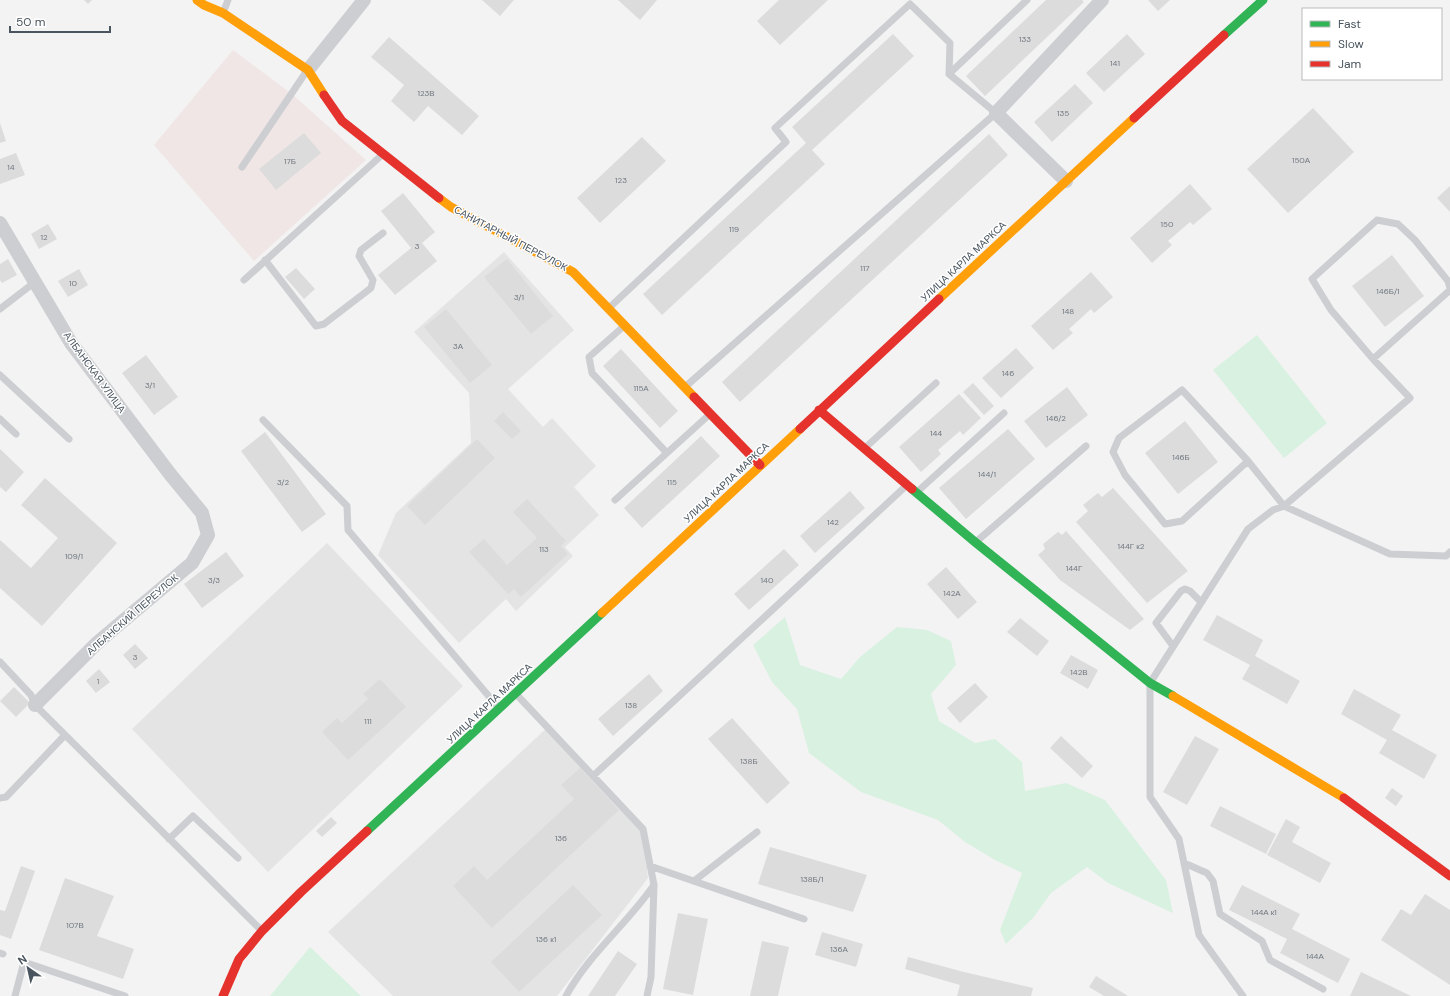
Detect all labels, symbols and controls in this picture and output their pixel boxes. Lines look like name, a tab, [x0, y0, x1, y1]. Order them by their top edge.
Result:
scale bar	[10, 8, 110, 34]
legend	[1302, 8, 1442, 80]
text: 50 m	[16, 14, 45, 30]
text: Fast	[1338, 16, 1361, 32]
house number: 133	[1019, 34, 1031, 44]
text: Slow	[1338, 36, 1364, 52]
text: Jam	[1338, 56, 1361, 72]
house number: 141	[1110, 58, 1120, 68]
house number: 123В	[417, 88, 435, 98]
house number: 135	[1057, 108, 1069, 118]
house number: 150А	[1292, 155, 1311, 165]
house number: 17Б	[284, 156, 296, 166]
house number: 14	[7, 162, 15, 172]
house number: 123	[615, 175, 627, 185]
street label: САНИТАРНЫЙ ПЕРЕУЛОК	[452, 203, 570, 274]
street label: УЛИЦА КАРЛА МАРКСА	[918, 218, 1009, 304]
house number: 150	[1161, 219, 1174, 229]
house number: 119	[729, 224, 739, 234]
house number: 12	[40, 232, 48, 242]
house number: 3	[415, 241, 420, 251]
house number: 117	[860, 263, 870, 273]
house number: 10	[69, 278, 78, 288]
house number: 146Б/1	[1376, 286, 1400, 296]
house number: 3/1	[514, 292, 524, 302]
house number: 148	[1062, 306, 1074, 316]
street label: АЛБАНСКАЯ УЛИЦА	[61, 329, 129, 416]
house number: 3А	[453, 341, 464, 351]
house number: 146	[1002, 368, 1014, 378]
house number: 3/1	[145, 380, 155, 390]
house number: 115А	[633, 383, 649, 393]
house number: 146/2	[1046, 413, 1066, 423]
house number: 144	[930, 428, 942, 438]
street label: УЛИЦА КАРЛА МАРКСА	[681, 439, 772, 525]
house number: 146Б	[1172, 452, 1190, 462]
house number: 144/1	[978, 469, 996, 479]
house number: 3/2	[277, 477, 289, 487]
house number: 115	[667, 477, 677, 487]
house number: 142	[827, 517, 839, 527]
house number: 144Г к2	[1118, 541, 1145, 551]
house number: 113	[539, 544, 549, 554]
house number: 109/1	[65, 551, 83, 561]
house number: 144Г	[1066, 563, 1083, 573]
street label: АЛБАНСКИЙ ПЕРЕУЛОК	[84, 571, 181, 658]
house number: 3/3	[208, 575, 220, 585]
house number: 140	[761, 575, 774, 585]
house number: 142А	[943, 588, 961, 598]
house number: 3	[133, 652, 138, 662]
street label: УЛИЦА КАРЛА МАРКСА	[444, 660, 535, 746]
house number: 142В	[1070, 667, 1088, 677]
house number: 1	[97, 676, 99, 686]
house number: 138	[625, 700, 637, 710]
house number: 111	[364, 716, 372, 726]
house number: 138Б	[740, 756, 758, 766]
house number: 136	[555, 833, 567, 843]
house number: 138Б/1	[801, 874, 823, 884]
house number: 144А к1	[1251, 907, 1277, 917]
house number: 107В	[66, 920, 84, 930]
house number: 136 к1	[536, 934, 556, 944]
house number: 136А	[830, 944, 848, 954]
north arrow	[8, 948, 48, 988]
house number: 144А	[1306, 951, 1324, 961]
text: N	[15, 952, 30, 968]

